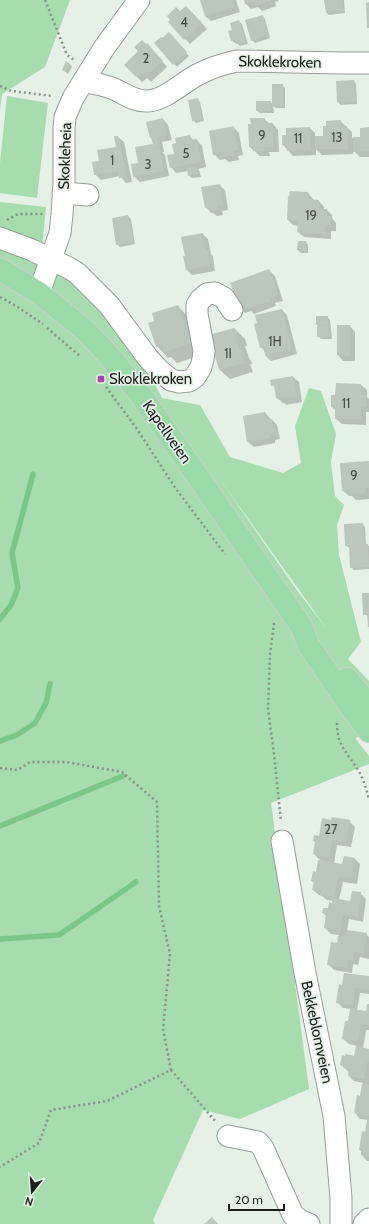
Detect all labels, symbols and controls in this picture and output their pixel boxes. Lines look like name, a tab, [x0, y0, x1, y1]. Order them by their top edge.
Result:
house number: 4	[180, 14, 188, 30]
house number: 2	[143, 50, 150, 66]
street label: Skoklekroken	[238, 52, 322, 72]
street label: Skokleheia	[55, 121, 75, 190]
house number: 9	[258, 127, 266, 143]
house number: 13	[331, 129, 343, 145]
house number: 11	[294, 130, 302, 146]
house number: 5	[182, 145, 190, 161]
house number: 1	[110, 152, 114, 168]
house number: 3	[144, 156, 152, 172]
house number: 19	[305, 207, 317, 223]
house number: 1H	[268, 333, 282, 349]
house number: 1I	[224, 345, 232, 361]
place label: Skoklekroken	[109, 370, 192, 388]
marker: Skoklekroken	[96, 374, 106, 384]
house number: 11	[342, 395, 350, 411]
street label: Kapellveien	[139, 397, 195, 467]
house number: 9	[350, 467, 358, 483]
house number: 27	[324, 821, 338, 837]
street label: Bekkeblomveien	[297, 979, 337, 1085]
north arrow	[12, 1172, 52, 1212]
scale bar	[229, 1186, 284, 1212]
text: 20 m	[235, 1192, 263, 1207]
text: N	[23, 1194, 35, 1209]

